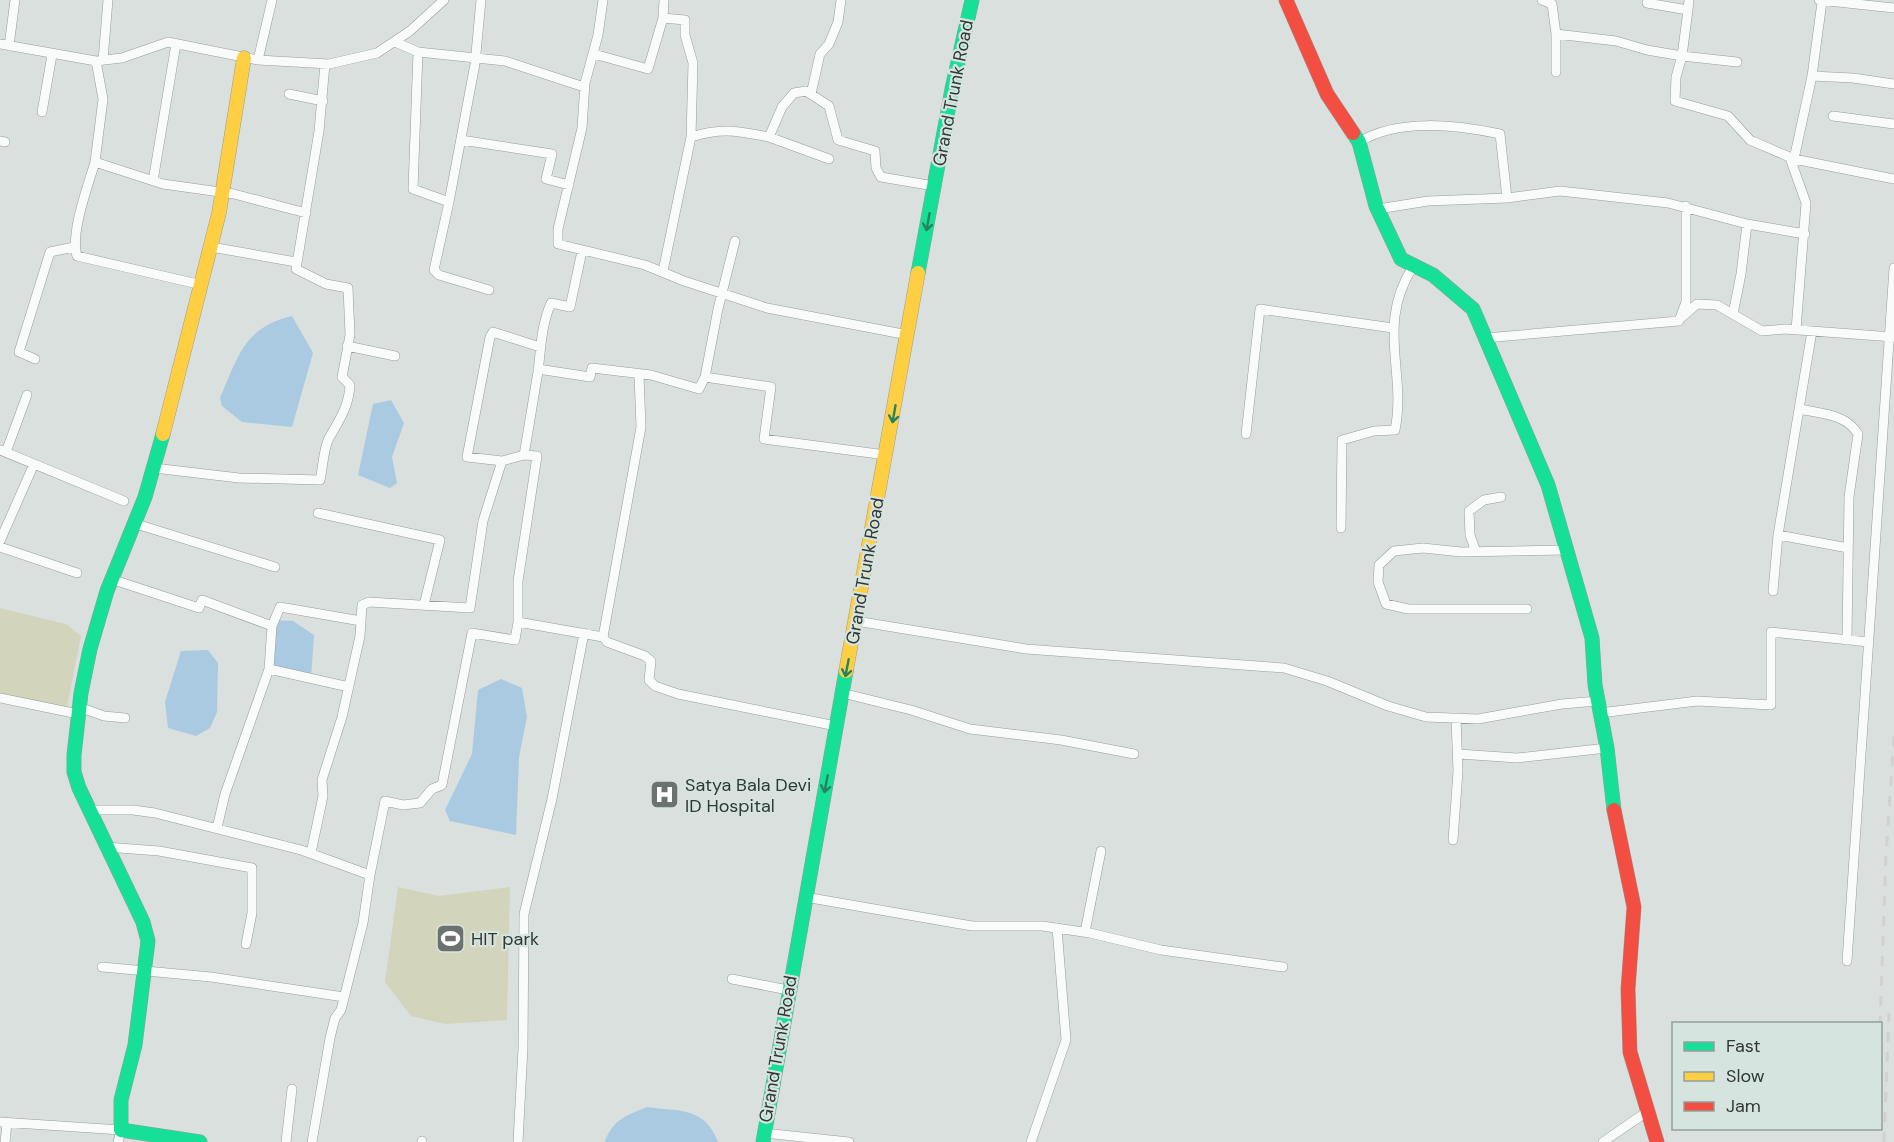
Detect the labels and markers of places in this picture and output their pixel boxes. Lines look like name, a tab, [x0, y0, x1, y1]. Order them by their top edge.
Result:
place label: Satya Bala Devi ID Hospital	[685, 773, 811, 818]
hospital icon: Satya Bala Devi ID Hospital	[648, 779, 680, 811]
sports icon: HIT park	[434, 923, 466, 955]
place label: HIT park	[471, 927, 539, 951]

